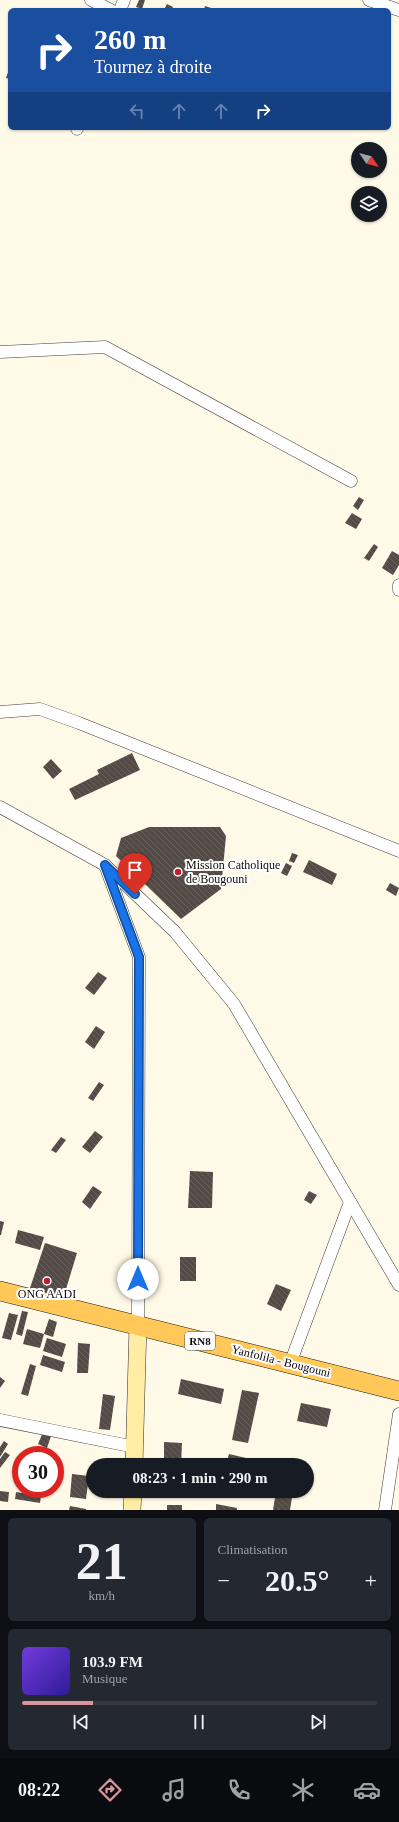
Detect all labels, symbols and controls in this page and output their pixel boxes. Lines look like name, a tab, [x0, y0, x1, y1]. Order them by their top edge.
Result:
icon: right	[28, 24, 80, 76]
text: 260 m	[94, 24, 166, 55]
text: Tournez à droite	[94, 57, 212, 77]
icon: left	[126, 100, 148, 122]
icon: ahead	[168, 100, 190, 122]
icon: ahead	[210, 100, 232, 122]
icon: right	[252, 100, 274, 122]
north arrow	[351, 142, 387, 178]
map controls	[351, 142, 387, 222]
button: layers	[351, 186, 387, 222]
pin	[118, 853, 152, 894]
place label: Mission Catholique de Bougouni	[186, 858, 280, 886]
icon: arrive	[124, 859, 146, 881]
marker: Mission Catholique de Bougouni	[173, 867, 183, 877]
position arrow	[117, 1258, 159, 1300]
marker: ONG AADI	[42, 1276, 52, 1286]
place label: ONG AADI	[18, 1287, 76, 1301]
road number: RN8	[185, 1332, 215, 1350]
street label: Yanfolila - Bougouni	[230, 1342, 333, 1380]
speed limit sign: 30	[12, 1446, 64, 1498]
text: 08:23 · 1 min · 290 m	[133, 1470, 268, 1486]
text: 21	[76, 1533, 128, 1590]
text: Climatisation	[218, 1542, 288, 1557]
text: 20.5°	[265, 1564, 330, 1597]
text: −	[218, 1568, 230, 1593]
text: +	[365, 1568, 377, 1593]
text: km/h	[88, 1588, 115, 1603]
text: 103.9 FM	[82, 1654, 143, 1670]
text: Musique	[82, 1671, 128, 1686]
icon: previous	[70, 1711, 92, 1733]
icon: pause	[188, 1711, 210, 1733]
icon: next	[307, 1711, 329, 1733]
icon: directions	[96, 1776, 124, 1804]
icon: music	[160, 1776, 188, 1804]
icon: phone	[225, 1776, 253, 1804]
icon: climate	[289, 1776, 317, 1804]
icon: car	[353, 1776, 381, 1804]
text: 08:22	[18, 1780, 60, 1800]

